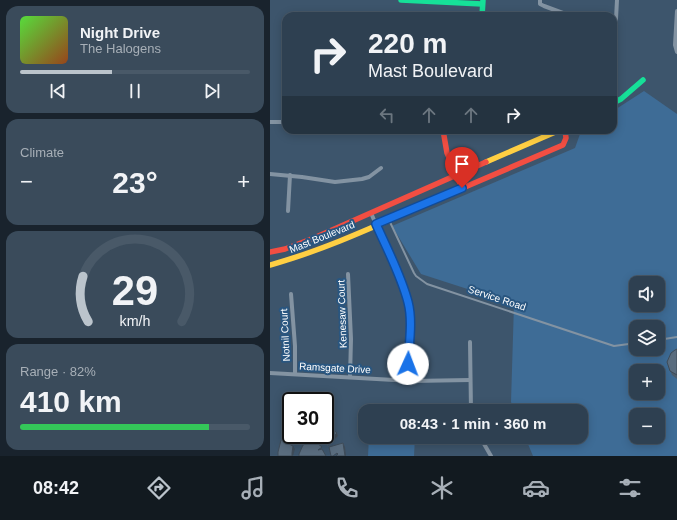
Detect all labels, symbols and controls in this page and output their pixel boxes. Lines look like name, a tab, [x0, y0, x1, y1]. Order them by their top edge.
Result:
text: Night Drive	[80, 24, 160, 41]
icon: right	[302, 28, 354, 80]
text: 220 m	[368, 28, 447, 59]
text: The Halogens	[80, 41, 161, 56]
text: Mast Boulevard	[368, 61, 493, 81]
icon: previous	[47, 80, 69, 102]
icon: pause	[124, 80, 146, 102]
icon: next	[201, 80, 223, 102]
icon: left	[376, 104, 398, 126]
icon: ahead	[418, 104, 440, 126]
icon: ahead	[460, 104, 482, 126]
icon: right	[502, 104, 524, 126]
text: Climate	[20, 145, 64, 160]
pin	[445, 147, 479, 188]
icon: arrive	[451, 153, 473, 175]
text: 23°	[112, 166, 158, 199]
text: −	[20, 169, 33, 194]
text: +	[237, 169, 250, 194]
street label: Mast Boulevard	[288, 219, 356, 255]
text: 29	[112, 267, 158, 314]
map controls	[629, 276, 665, 444]
button: sound	[629, 276, 665, 312]
street label: Kenesaw Court	[335, 279, 349, 348]
street label: Service Road	[467, 283, 527, 313]
street label: Notnil Court	[278, 308, 292, 362]
text: km/h	[120, 313, 151, 329]
button: layers	[629, 320, 665, 356]
position arrow	[387, 343, 429, 385]
street label: Ramsgate Drive	[299, 361, 372, 375]
text: Range · 82%	[20, 364, 96, 379]
button: +	[629, 364, 665, 400]
text: 410 km	[20, 385, 122, 418]
speed limit sign: 30	[282, 392, 334, 444]
button: −	[629, 408, 665, 444]
text: 08:43 · 1 min · 360 m	[400, 415, 546, 432]
icon: directions	[145, 474, 173, 502]
icon: music	[239, 474, 267, 502]
icon: phone	[333, 474, 361, 502]
icon: climate	[428, 474, 456, 502]
icon: car	[522, 474, 550, 502]
icon: filters	[616, 474, 644, 502]
text: 08:42	[33, 478, 79, 498]

